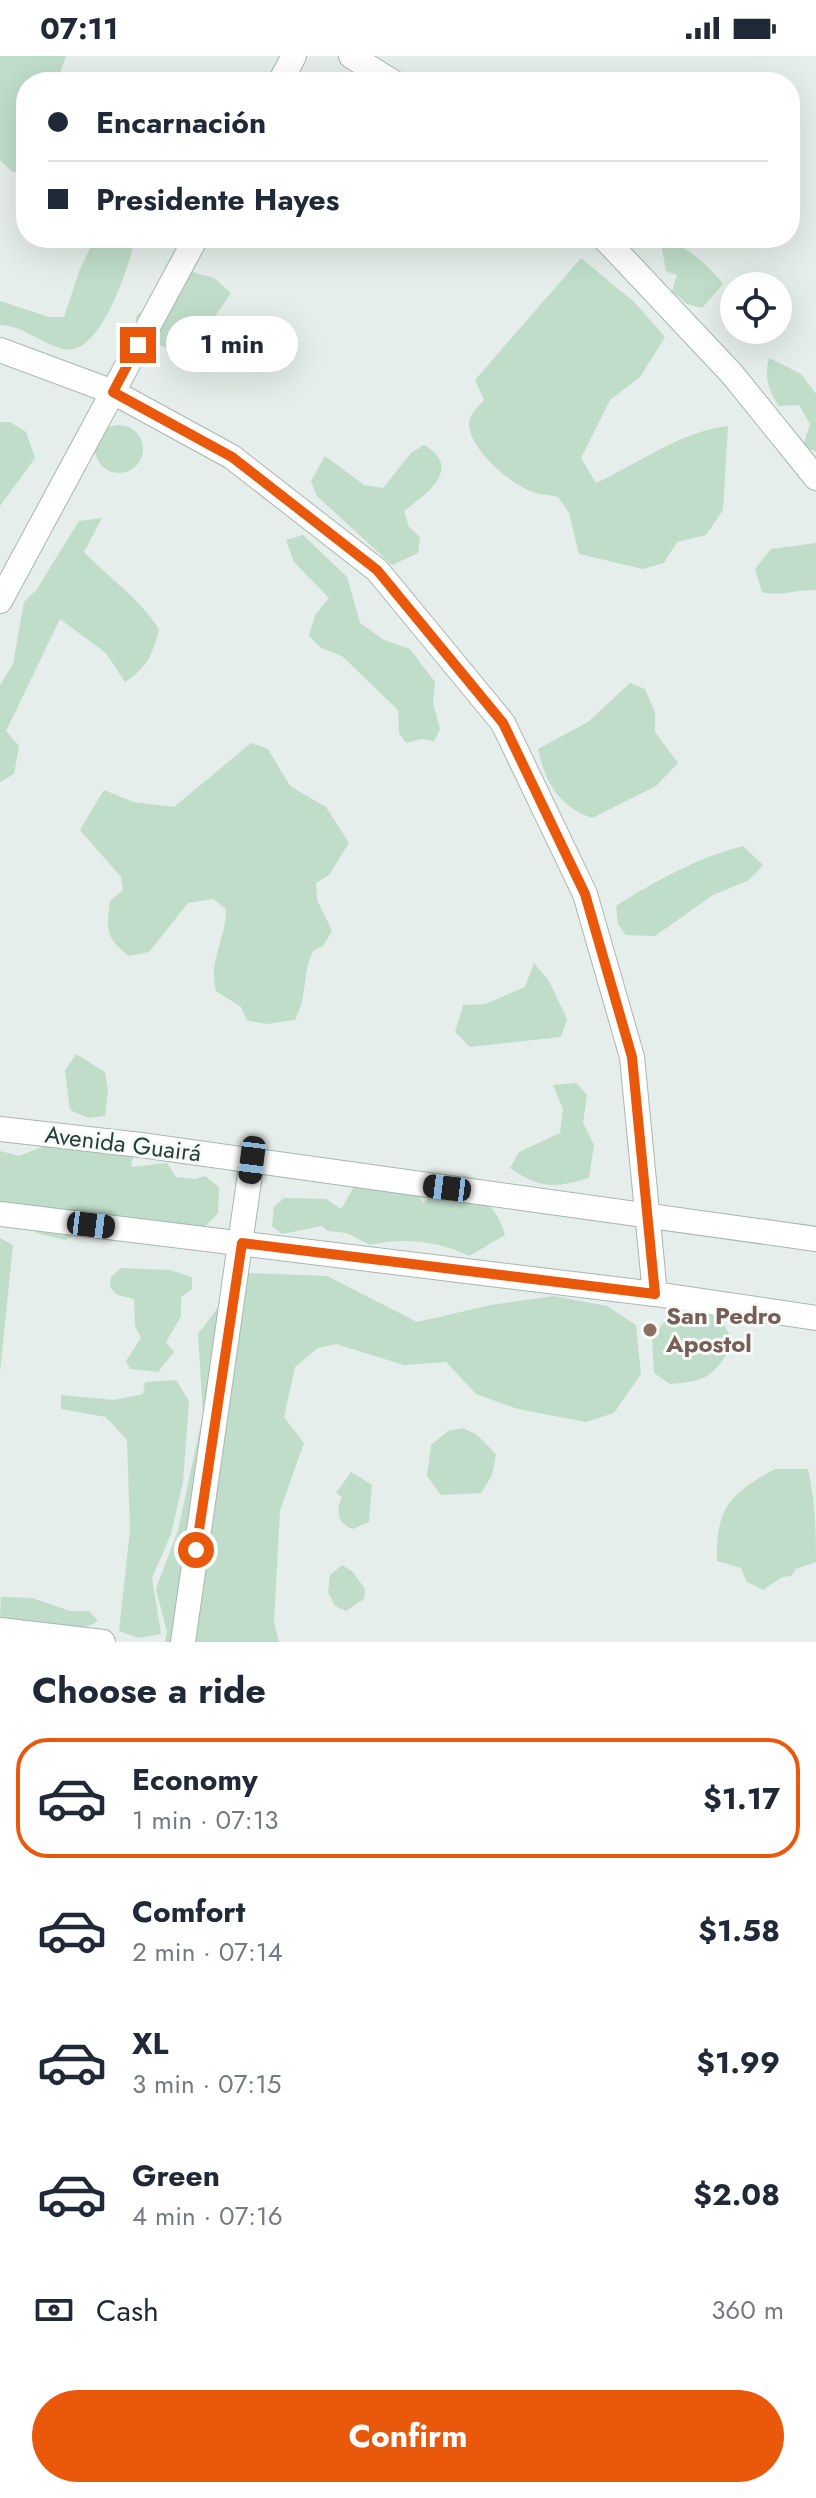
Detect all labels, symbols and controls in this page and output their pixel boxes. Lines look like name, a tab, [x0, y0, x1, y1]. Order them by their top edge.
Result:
text: 07:11	[40, 7, 118, 50]
text: Encarnación	[96, 101, 266, 144]
text: Presidente Hayes	[96, 178, 339, 221]
map controls	[720, 272, 792, 344]
button: locate	[720, 272, 792, 344]
callout: 1 min	[166, 317, 298, 373]
text: 1 min	[200, 325, 264, 363]
route end	[120, 327, 156, 363]
street label: Avenida Guairá	[43, 1117, 203, 1170]
car	[237, 1135, 267, 1185]
car	[422, 1173, 472, 1203]
car	[66, 1210, 116, 1240]
place label: San Pedro Apostol	[665, 1298, 781, 1361]
marker: San Pedro Apostol	[641, 1321, 659, 1339]
route start	[178, 1532, 214, 1568]
text: Choose a ride	[32, 1664, 266, 1716]
text: Economy	[132, 1758, 258, 1801]
icon: car	[36, 1762, 108, 1834]
text: $1.17	[703, 1777, 780, 1820]
text: 1 min · 07:13	[132, 1801, 279, 1839]
text: Comfort	[132, 1890, 245, 1933]
icon: car	[36, 1894, 108, 1966]
text: $1.58	[698, 1909, 780, 1952]
text: 2 min · 07:14	[132, 1933, 283, 1971]
text: XL	[132, 2022, 168, 2065]
icon: car	[36, 2026, 108, 2098]
text: $1.99	[696, 2041, 780, 2084]
text: 3 min · 07:15	[132, 2065, 282, 2103]
text: Green	[132, 2154, 220, 2197]
icon: car	[36, 2158, 108, 2230]
text: $2.08	[693, 2173, 780, 2216]
text: 4 min · 07:16	[132, 2197, 283, 2235]
icon: cash	[32, 2288, 76, 2332]
text: Cash	[96, 2289, 159, 2332]
text: 360 m	[711, 2291, 784, 2329]
button: Confirm	[32, 2390, 784, 2482]

